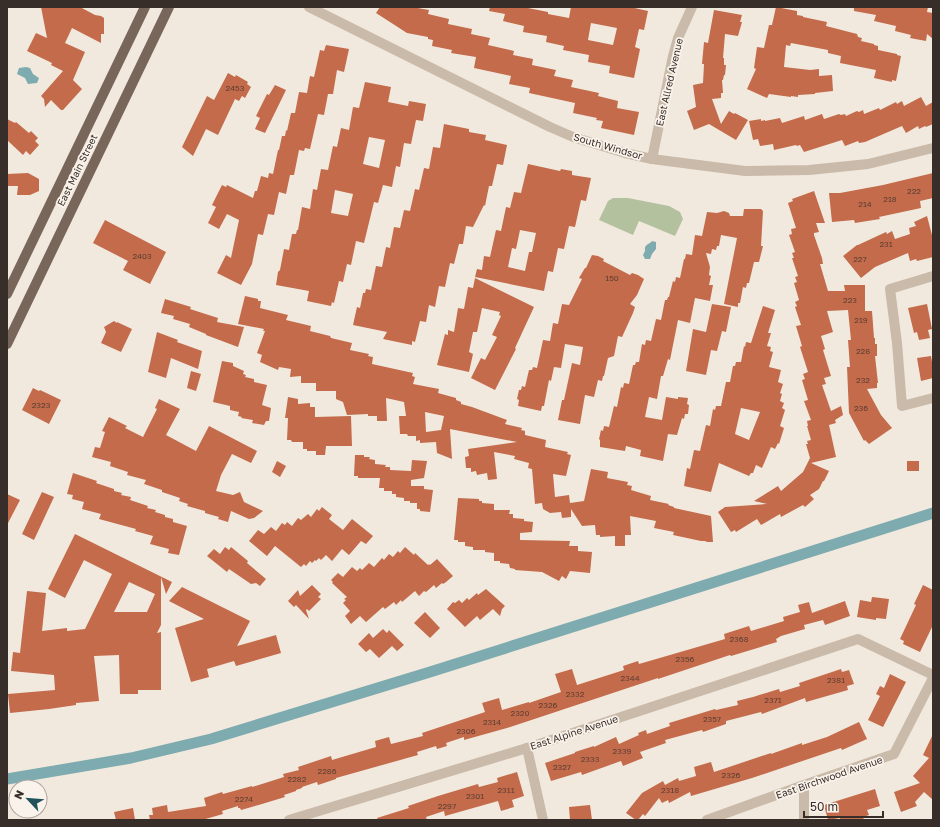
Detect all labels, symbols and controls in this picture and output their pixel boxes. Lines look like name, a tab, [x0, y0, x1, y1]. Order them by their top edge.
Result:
street label: East Allred Avenue	[653, 37, 685, 127]
house number: 2453	[226, 83, 245, 93]
street label: South Windsor	[572, 130, 644, 162]
street label: East Main Street	[54, 132, 100, 208]
house number: 222	[907, 186, 921, 196]
house number: 218	[883, 194, 897, 204]
house number: 214	[858, 199, 872, 209]
house number: 231	[879, 239, 893, 249]
house number: 2403	[132, 251, 152, 261]
house number: 227	[853, 254, 867, 264]
house number: 150	[605, 273, 619, 283]
house number: 223	[843, 295, 857, 305]
house number: 219	[854, 315, 868, 325]
house number: 228	[856, 346, 870, 356]
house number: 232	[856, 375, 870, 385]
house number: 2323	[32, 400, 51, 410]
house number: 236	[854, 403, 868, 413]
house number: 2368	[729, 634, 749, 644]
house number: 2356	[676, 654, 695, 664]
house number: 2344	[620, 673, 640, 683]
house number: 2381	[827, 675, 845, 685]
house number: 2332	[566, 689, 585, 699]
house number: 2371	[764, 695, 782, 705]
house number: 2326	[539, 700, 558, 710]
house number: 2320	[511, 708, 529, 718]
street label: East Alpine Avenue	[529, 712, 620, 752]
house number: 2357	[703, 714, 721, 724]
house number: 2314	[483, 717, 501, 727]
house number: 2306	[456, 726, 476, 736]
house number: 2339	[613, 746, 632, 756]
street label: East Birchwood Avenue	[774, 753, 884, 801]
house number: 2333	[581, 754, 600, 764]
house number: 2327	[553, 762, 571, 772]
house number: 2286	[318, 766, 337, 776]
house number: 2326	[722, 770, 741, 780]
house number: 2282	[288, 774, 307, 784]
north arrow	[8, 779, 48, 819]
house number: 2311	[497, 785, 515, 795]
house number: 2318	[661, 785, 679, 795]
text: N	[11, 788, 26, 801]
house number: 2301	[466, 791, 484, 801]
scale bar	[804, 793, 883, 819]
house number: 2274	[235, 794, 253, 804]
text: 50 m	[810, 799, 838, 814]
house number: 2297	[438, 801, 456, 811]

